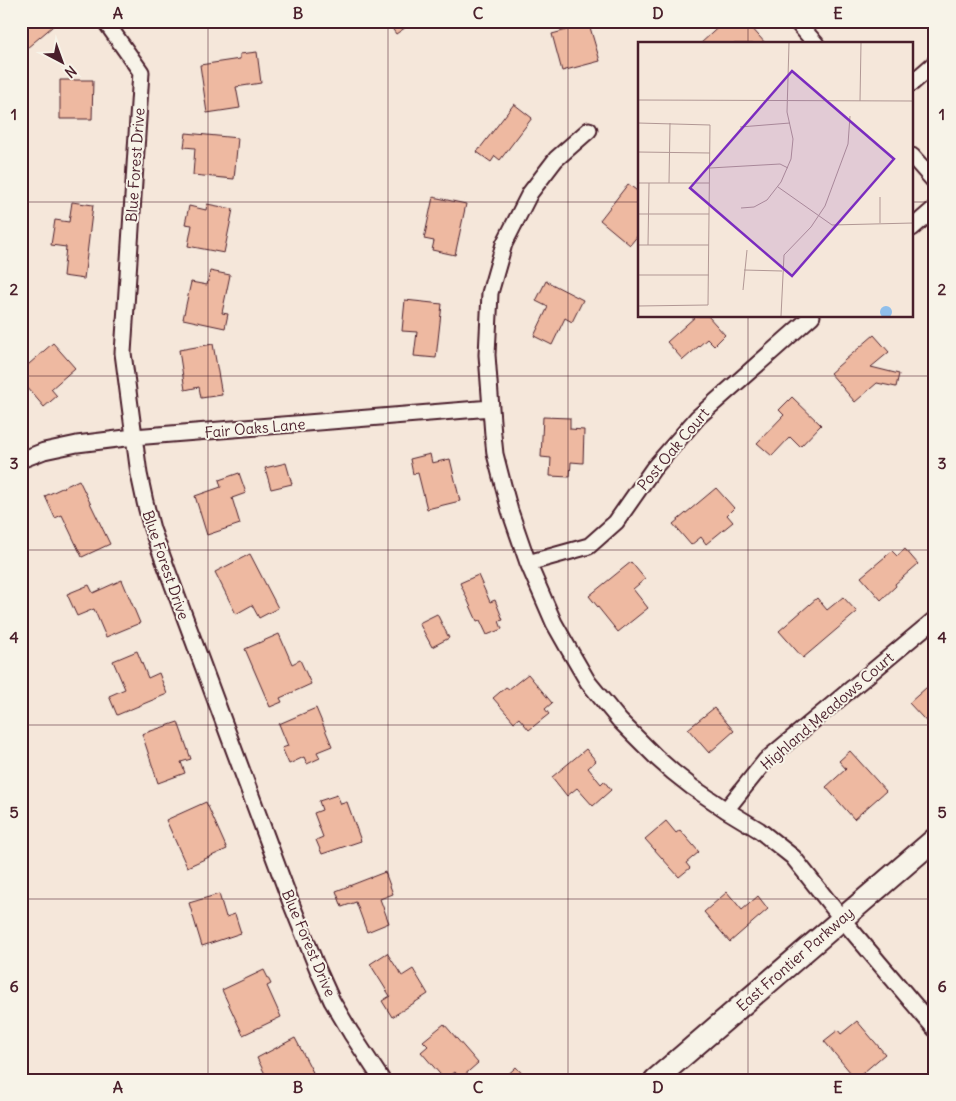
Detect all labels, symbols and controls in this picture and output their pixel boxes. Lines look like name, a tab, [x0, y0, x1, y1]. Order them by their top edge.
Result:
text: A	[113, 3, 123, 23]
text: B	[293, 3, 304, 23]
text: C	[473, 3, 484, 23]
text: D	[652, 3, 664, 23]
text: E	[833, 3, 843, 23]
north arrow	[38, 38, 88, 88]
inset map	[638, 42, 914, 318]
text: N	[61, 62, 80, 82]
text: 1	[11, 104, 17, 124]
text: 1	[939, 104, 945, 124]
street label: Blue Forest Drive	[122, 107, 148, 223]
text: 2	[10, 279, 19, 299]
text: 2	[938, 279, 947, 299]
street label: Post Oak Court	[633, 404, 713, 494]
street label: Fair Oaks Lane	[204, 414, 306, 442]
text: 3	[9, 453, 19, 473]
text: 3	[937, 453, 947, 473]
street label: Blue Forest Drive	[138, 508, 194, 622]
text: 4	[9, 627, 19, 647]
text: 4	[937, 627, 947, 647]
street label: Highland Meadows Court	[756, 648, 898, 774]
text: 5	[9, 802, 19, 822]
text: 5	[937, 802, 947, 822]
street label: Blue Forest Drive	[278, 887, 340, 999]
street label: East Frontier Parkway	[732, 903, 858, 1015]
text: 6	[9, 976, 19, 996]
text: 6	[937, 976, 947, 996]
text: A	[113, 1077, 123, 1097]
text: B	[293, 1077, 304, 1097]
text: C	[473, 1077, 484, 1097]
text: D	[652, 1077, 664, 1097]
text: E	[833, 1077, 843, 1097]

